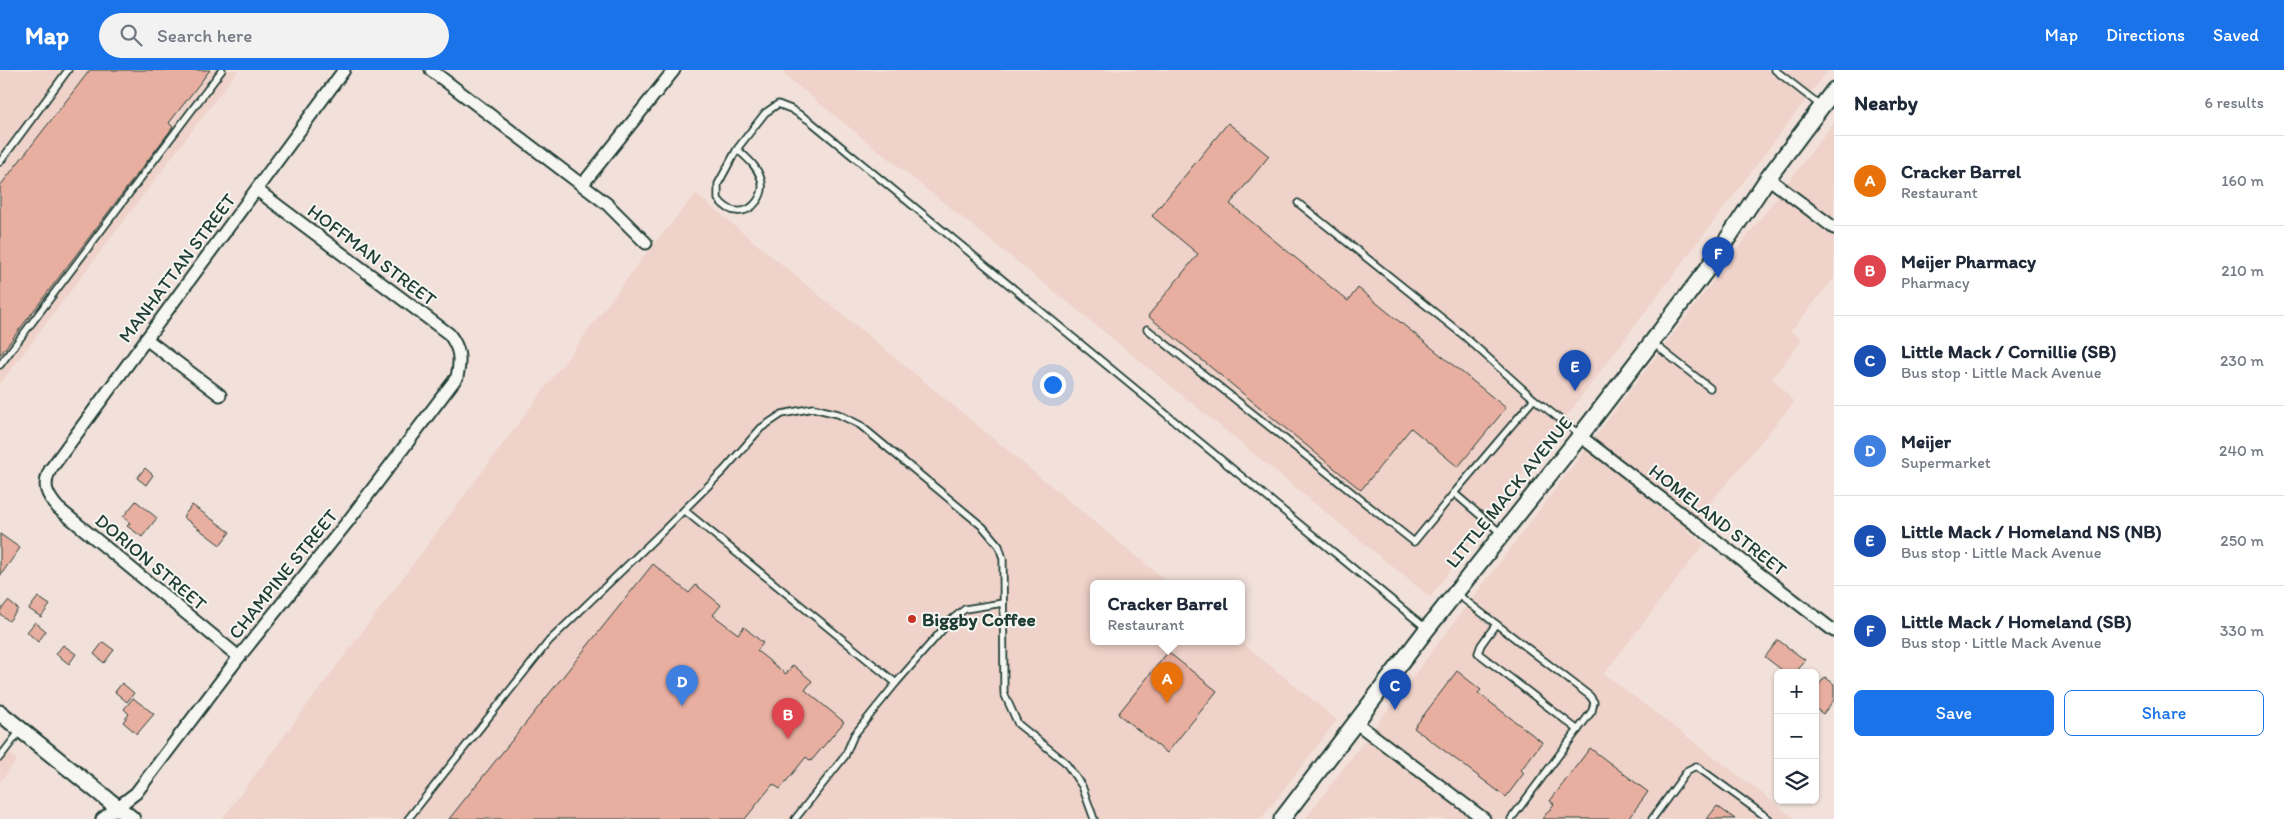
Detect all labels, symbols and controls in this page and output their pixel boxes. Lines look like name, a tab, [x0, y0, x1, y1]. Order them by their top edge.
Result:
search box	[99, 13, 449, 58]
text: Map	[25, 21, 69, 50]
icon: search	[117, 21, 145, 49]
text: Search here	[157, 24, 252, 47]
text: Map	[2045, 24, 2078, 46]
text: Directions	[2106, 24, 2185, 46]
text: Saved	[2213, 24, 2259, 46]
text: Nearby	[1854, 90, 1918, 115]
text: 6 results	[2204, 93, 2264, 112]
text: Cracker Barrel	[1901, 160, 2021, 183]
text: A	[1865, 171, 1875, 190]
text: 160 m	[2221, 171, 2264, 190]
text: Restaurant	[1901, 183, 1978, 202]
street label: MANHATTAN STREET	[113, 189, 241, 347]
street label: HOFFMAN STREET	[303, 199, 441, 311]
pin: F	[1702, 237, 1734, 278]
text: Meijer Pharmacy	[1901, 250, 2036, 273]
text: B	[1865, 261, 1875, 280]
text: 210 m	[2221, 261, 2264, 280]
text: Pharmacy	[1901, 273, 1969, 292]
text: Little Mack / Cornillie (SB)	[1901, 340, 2116, 363]
pin: E	[1559, 350, 1591, 391]
text: C	[1865, 351, 1875, 370]
text: 230 m	[2220, 351, 2264, 370]
text: Bus stop · Little Mack Avenue	[1901, 363, 2101, 382]
your location	[1040, 372, 1066, 398]
street label: LITTLE MACK AVENUE	[1441, 411, 1577, 573]
text: Meijer	[1901, 430, 1951, 453]
text: D	[1865, 441, 1875, 460]
text: 240 m	[2219, 441, 2264, 460]
text: Supermarket	[1901, 453, 1991, 472]
street label: HOMELAND STREET	[1644, 459, 1792, 581]
street label: CHAMPINE STREET	[224, 504, 343, 644]
street label: DORION STREET	[90, 509, 212, 616]
text: Little Mack / Homeland NS (NB)	[1901, 520, 2162, 543]
text: E	[1866, 531, 1874, 550]
text: 250 m	[2220, 531, 2264, 550]
text: Bus stop · Little Mack Avenue	[1901, 543, 2101, 562]
popup	[1090, 580, 1245, 645]
text: Cracker Barrel	[1107, 592, 1228, 615]
place label: Biggby Coffee	[922, 608, 1036, 631]
text: Little Mack / Homeland (SB)	[1901, 610, 2132, 633]
marker: Biggby Coffee	[906, 613, 918, 625]
text: Restaurant	[1107, 615, 1184, 634]
text: F	[1866, 621, 1874, 640]
text: 330 m	[2220, 621, 2264, 640]
text: Bus stop · Little Mack Avenue	[1901, 633, 2101, 652]
pin: A	[1151, 662, 1183, 703]
pin: D	[666, 665, 698, 706]
pin: C	[1379, 669, 1411, 710]
map controls	[1774, 669, 1819, 804]
button: +	[1774, 669, 1819, 714]
button: Save	[1854, 690, 2054, 736]
button: Share	[2064, 690, 2264, 736]
pin: B	[772, 698, 804, 739]
button: −	[1774, 714, 1819, 759]
button: layers	[1774, 759, 1819, 804]

